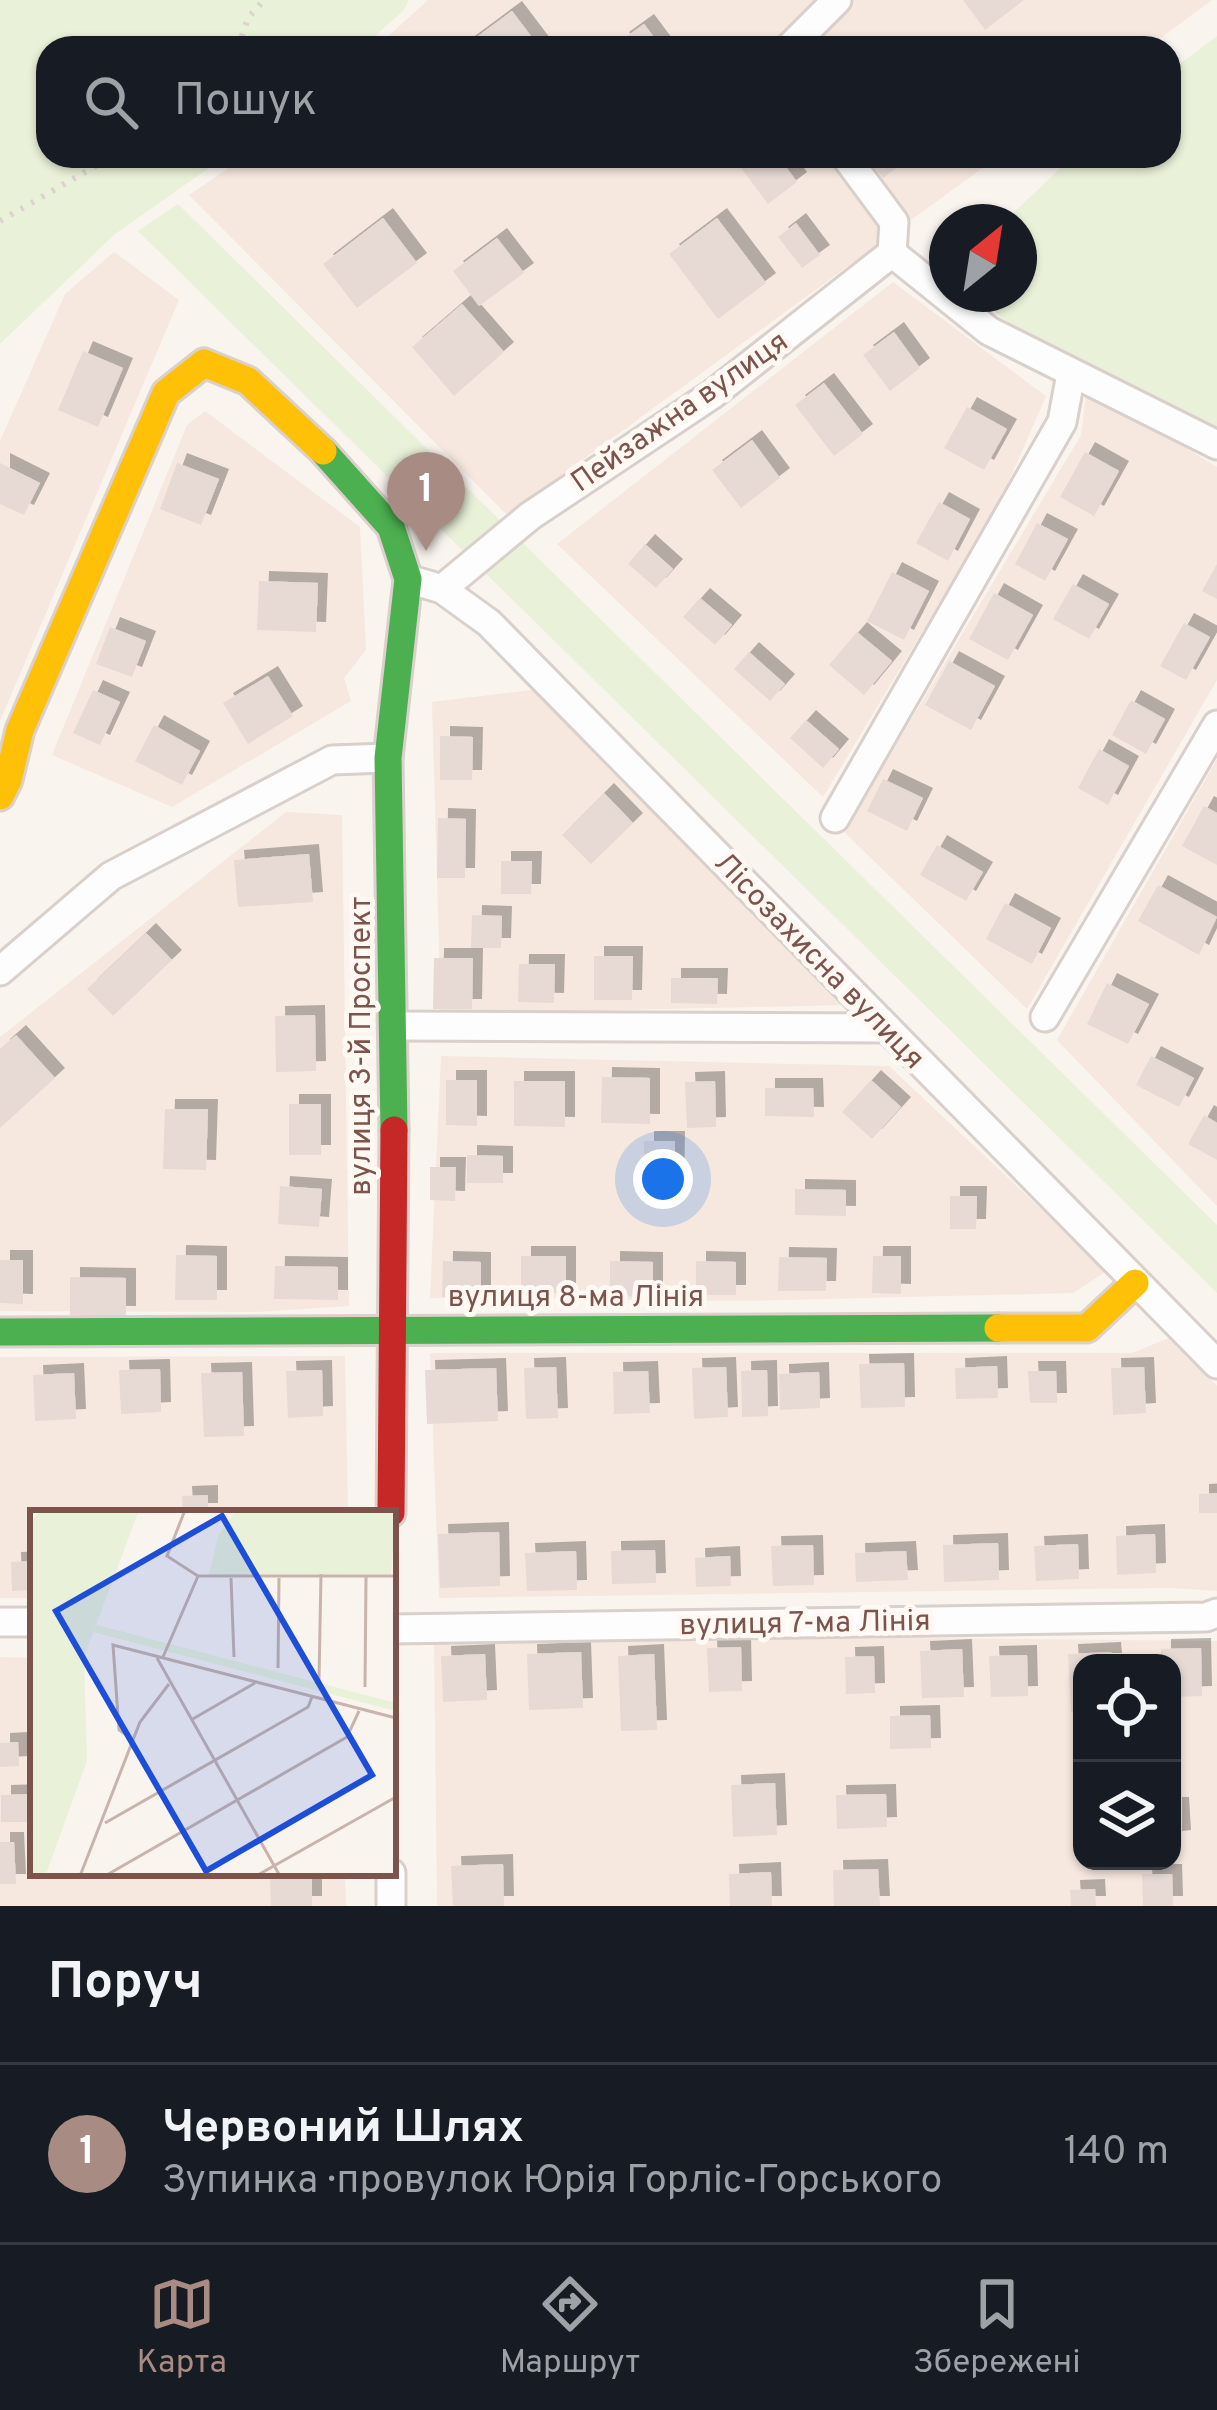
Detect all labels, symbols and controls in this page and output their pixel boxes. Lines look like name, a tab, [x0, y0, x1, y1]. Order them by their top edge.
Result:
search box	[36, 36, 1181, 168]
icon: search	[78, 69, 144, 135]
text: Пошук	[174, 74, 317, 131]
north arrow	[929, 204, 1037, 312]
street label: Пейзажна вулиця	[565, 324, 796, 502]
pin: 1	[387, 452, 465, 551]
street label: Лісозахисна вулиця	[705, 845, 931, 1078]
street label: вулиця 3-й Проспект	[344, 896, 381, 1196]
your location	[633, 1149, 693, 1209]
street label: вулиця 8-ма Лінія	[448, 1280, 704, 1317]
inset map	[30, 1510, 396, 1876]
street label: вулиця 7-ма Лінія	[679, 1604, 931, 1645]
map controls	[1073, 1654, 1181, 1870]
button: locate	[1073, 1654, 1181, 1762]
button: layers	[1073, 1762, 1181, 1870]
text: Поруч	[48, 1952, 203, 2017]
text: Червоний Шлях	[162, 2101, 524, 2158]
text: 1	[79, 2129, 95, 2178]
text: 140 m	[1064, 2129, 1169, 2178]
text: Зупинка · провулок Юрія Горліс-Горського	[162, 2158, 942, 2207]
tab: Карта	[136, 2271, 227, 2385]
tab: Маршрут	[500, 2271, 640, 2385]
tab: Збережені	[913, 2271, 1081, 2385]

